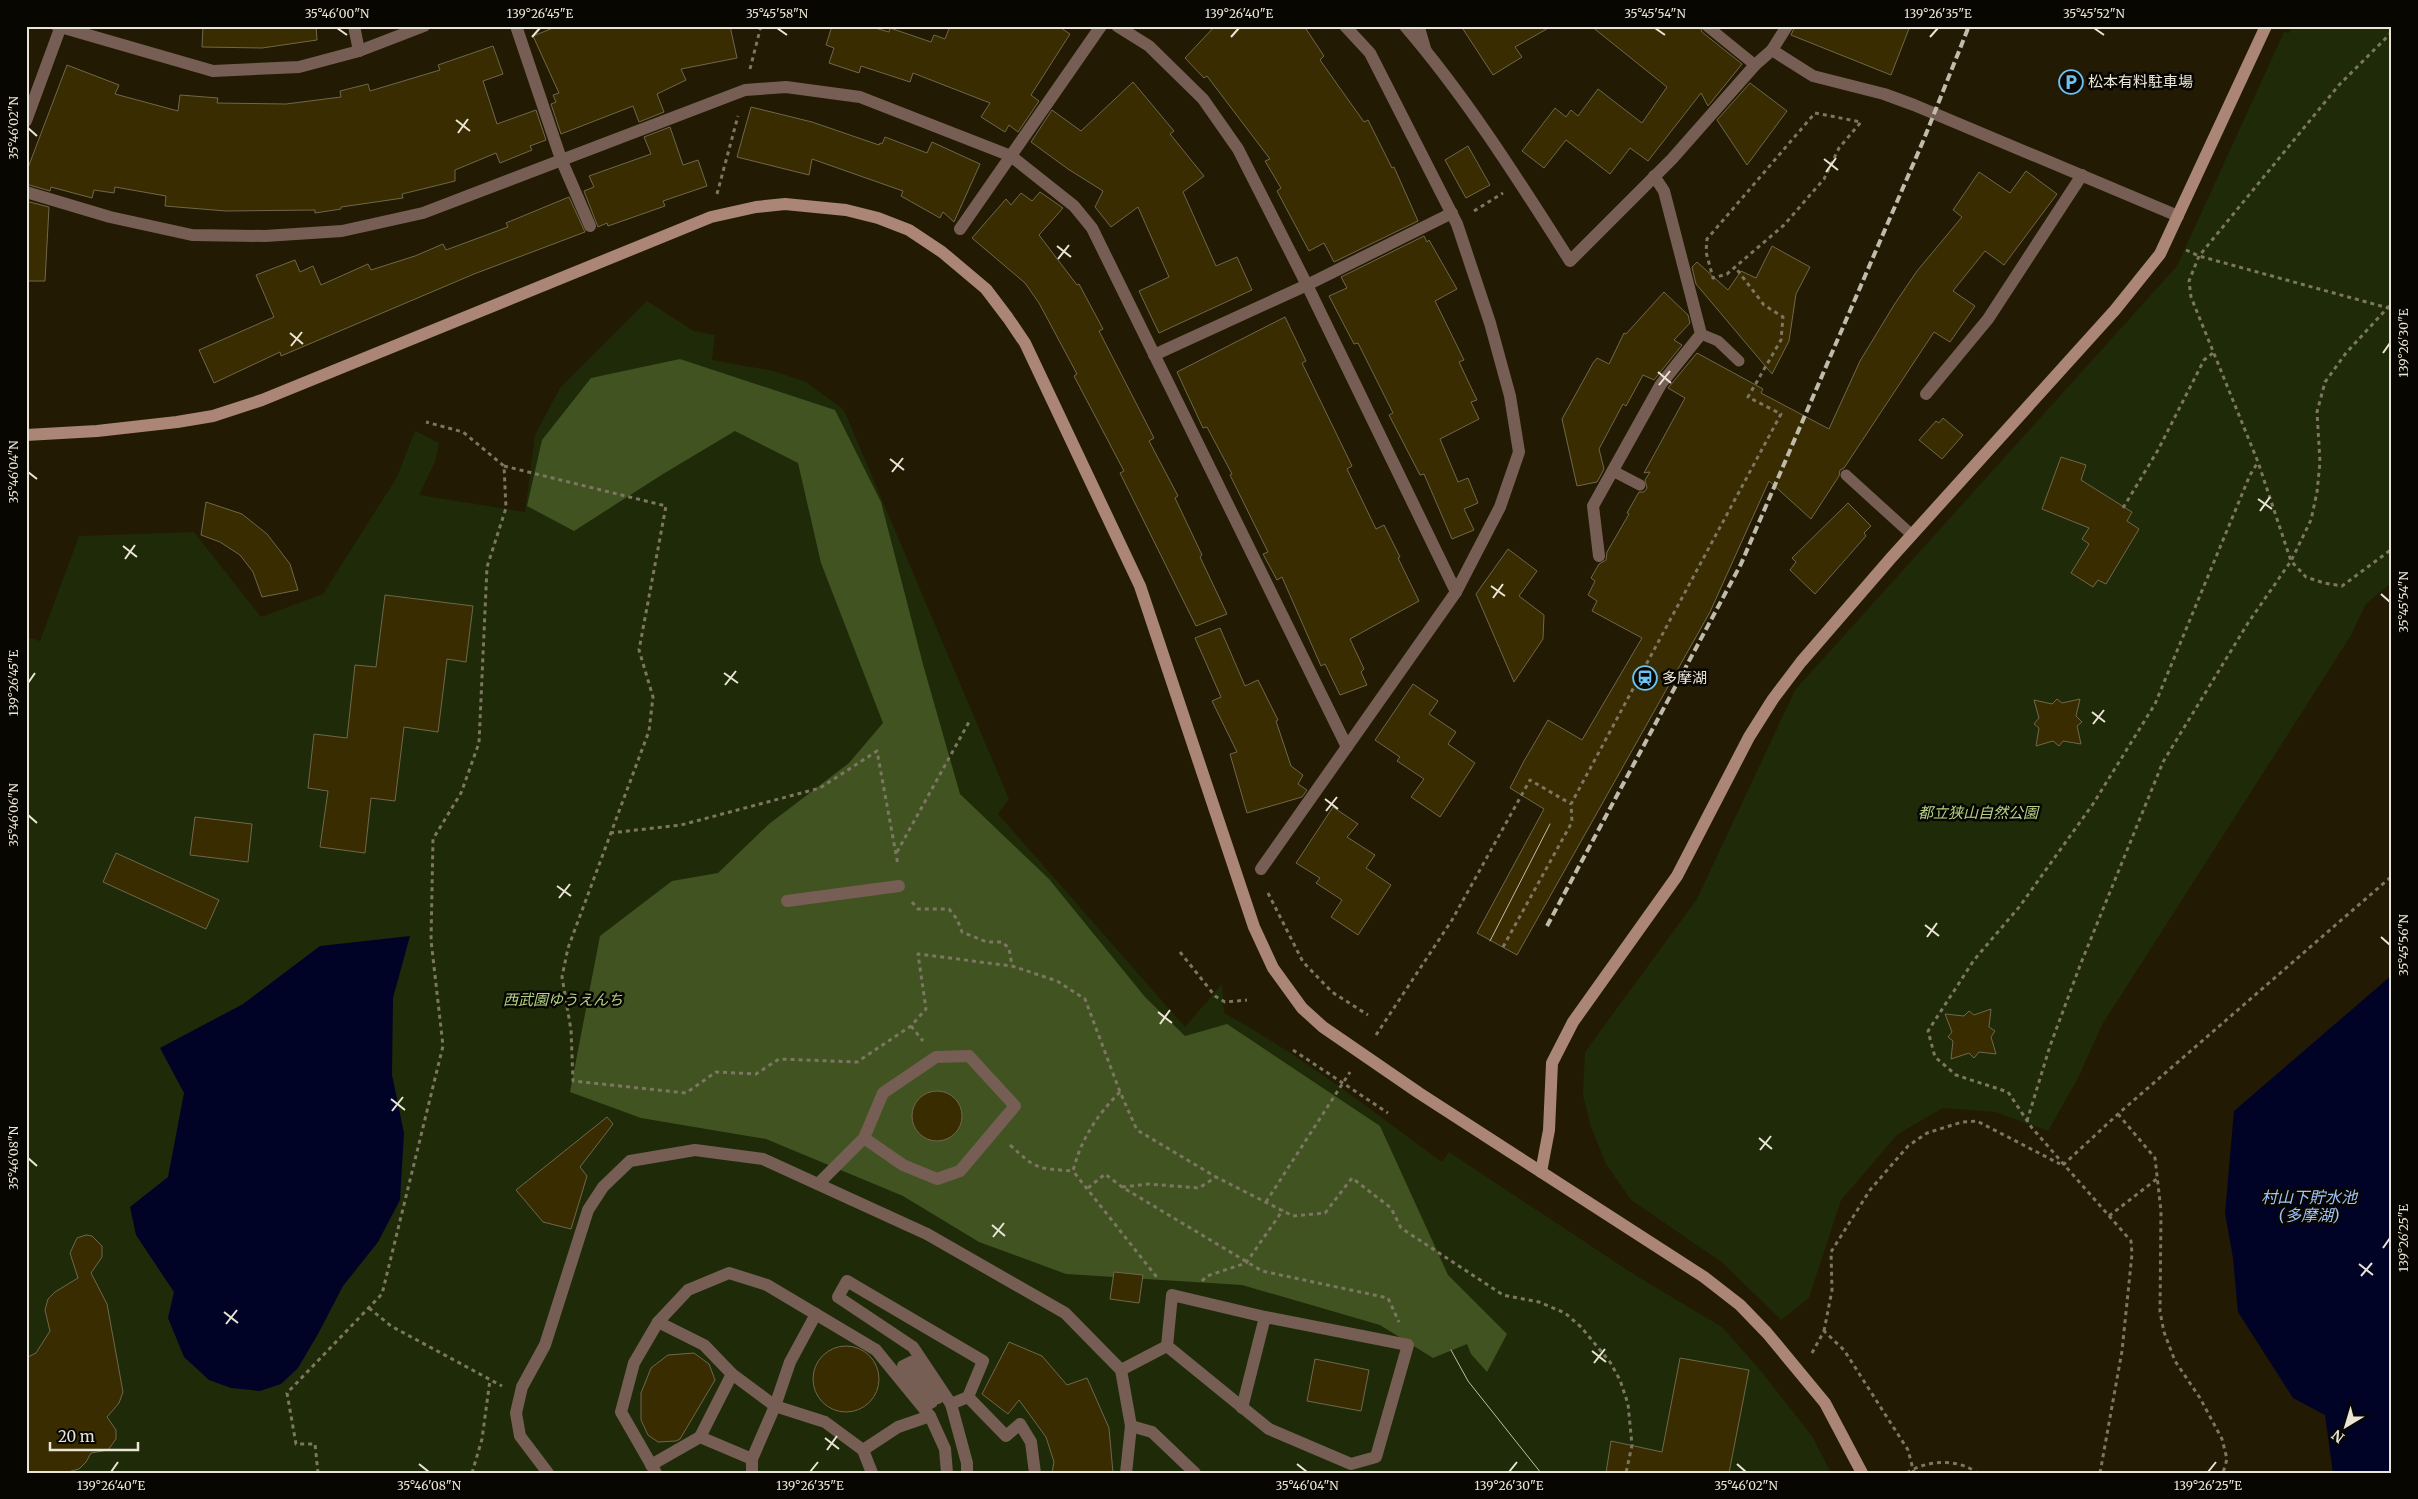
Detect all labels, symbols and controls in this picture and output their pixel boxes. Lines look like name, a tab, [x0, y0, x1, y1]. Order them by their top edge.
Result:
text: 35°46'00"N	[305, 6, 370, 21]
text: 139°26'45"E	[507, 6, 574, 21]
text: 35°45'58"N	[746, 6, 809, 21]
text: 139°26'40"E	[1205, 6, 1273, 21]
text: 35°45'54"N	[1624, 6, 1686, 21]
text: 139°26'35"E	[1904, 6, 1972, 21]
text: 35°45'52"N	[2063, 6, 2126, 21]
parking icon: 松本有料駐車場	[2058, 69, 2084, 95]
place label: 松本有料駐車場	[2088, 72, 2193, 91]
text: 35°46'02"N	[6, 96, 21, 160]
text: 139°26'30"E	[2396, 308, 2411, 377]
text: 35°46'04"N	[6, 440, 21, 504]
text: 35°45'54"N	[2396, 571, 2411, 633]
text: 139°26'45"E	[6, 649, 21, 716]
station icon: 多摩湖	[1632, 665, 1658, 691]
place label: 多摩湖	[1662, 668, 1707, 687]
text: 35°46'06"N	[6, 783, 21, 847]
park label: 都立狭山自然公園	[1918, 803, 2040, 822]
text: 35°45'56"N	[2396, 913, 2411, 976]
park label: 西武園ゆうえんち	[503, 990, 623, 1009]
text: 35°46'08"N	[6, 1125, 21, 1190]
water label: 村山下貯水池 (多摩湖)	[2261, 1187, 2359, 1225]
text: 139°26'25"E	[2396, 1204, 2411, 1272]
north arrow	[2320, 1402, 2370, 1452]
scale bar	[50, 1419, 138, 1451]
text: N	[2328, 1426, 2348, 1447]
text: 20 m	[58, 1427, 95, 1446]
text: 139°26'40"E	[77, 1478, 145, 1493]
text: 35°46'08"N	[397, 1478, 462, 1493]
text: 139°26'35"E	[776, 1478, 844, 1493]
text: 35°46'04"N	[1276, 1478, 1339, 1493]
text: 139°26'30"E	[1475, 1478, 1544, 1493]
text: 35°46'02"N	[1714, 1478, 1778, 1493]
text: 139°26'25"E	[2174, 1478, 2242, 1493]

